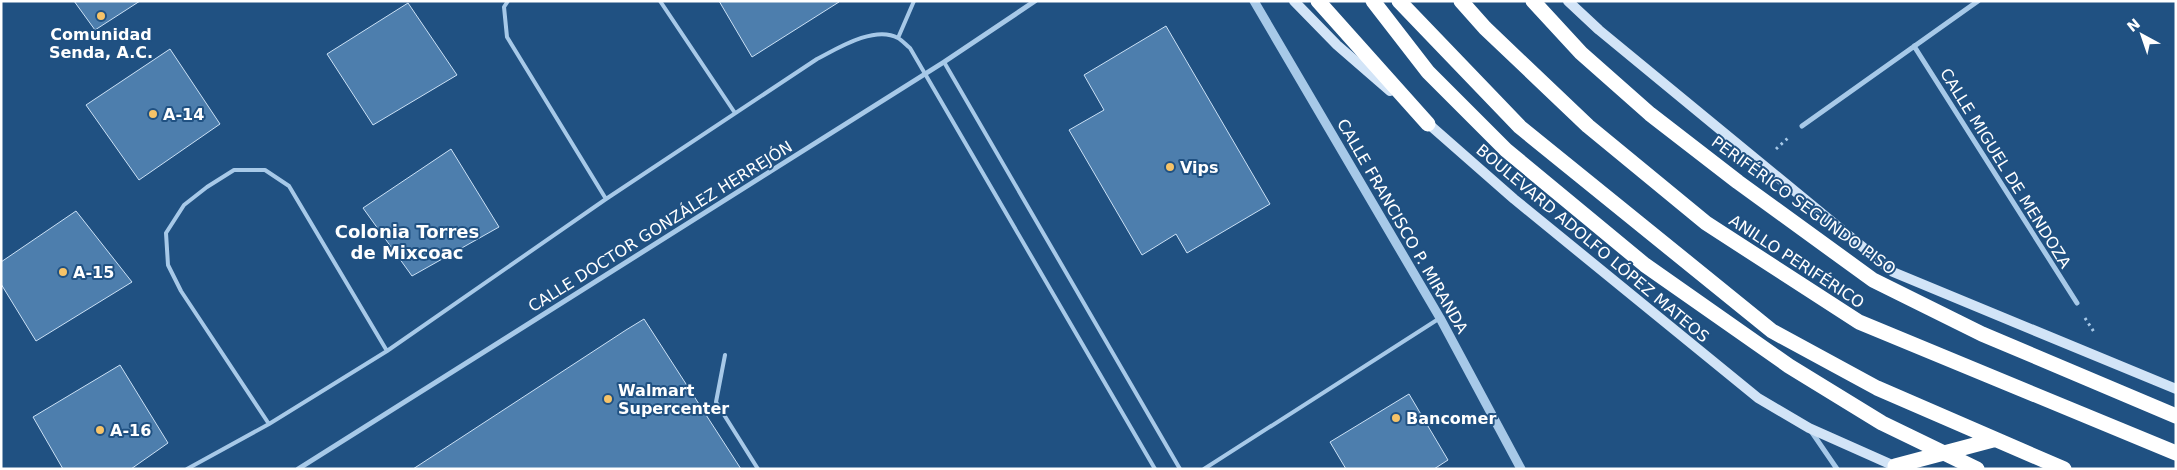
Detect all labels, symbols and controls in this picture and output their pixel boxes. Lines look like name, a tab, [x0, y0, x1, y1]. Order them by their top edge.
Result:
marker: Comunidad Senda, A.C.	[95, 10, 107, 22]
north arrow	[2117, 10, 2167, 60]
text: N	[2124, 15, 2143, 35]
place label: Comunidad Senda, A.C.	[49, 25, 153, 62]
street label: CALLE MIGUEL DE MENDOZA	[1936, 65, 2075, 272]
place label: A-14	[163, 105, 204, 124]
marker: A-14	[147, 108, 159, 120]
street label: CALLE FRANCISCO P. MIRANDA	[1333, 115, 1472, 337]
street label: PERIFÉRICO SEGUNDO PISO	[1708, 132, 1900, 279]
street label: CALLE DOCTOR GONZÁLEZ HERREJÓN	[525, 137, 796, 316]
street label: BOULEVARD ADOLFO LÓPEZ MATEOS	[1472, 140, 1713, 346]
place label: Vips	[1180, 158, 1219, 177]
marker: Vips	[1164, 161, 1176, 173]
street label: ANILLO PERIFÉRICO	[1726, 211, 1868, 312]
district label: Colonia Torres de Mixcoac	[335, 221, 479, 263]
place label: A-15	[73, 263, 114, 282]
marker: A-15	[57, 266, 69, 278]
place label: Walmart Supercenter	[618, 381, 729, 418]
marker: Walmart Supercenter	[602, 393, 614, 405]
place label: Bancomer	[1406, 409, 1496, 428]
marker: Bancomer	[1390, 412, 1402, 424]
place label: A-16	[110, 421, 151, 440]
marker: A-16	[94, 424, 106, 436]

